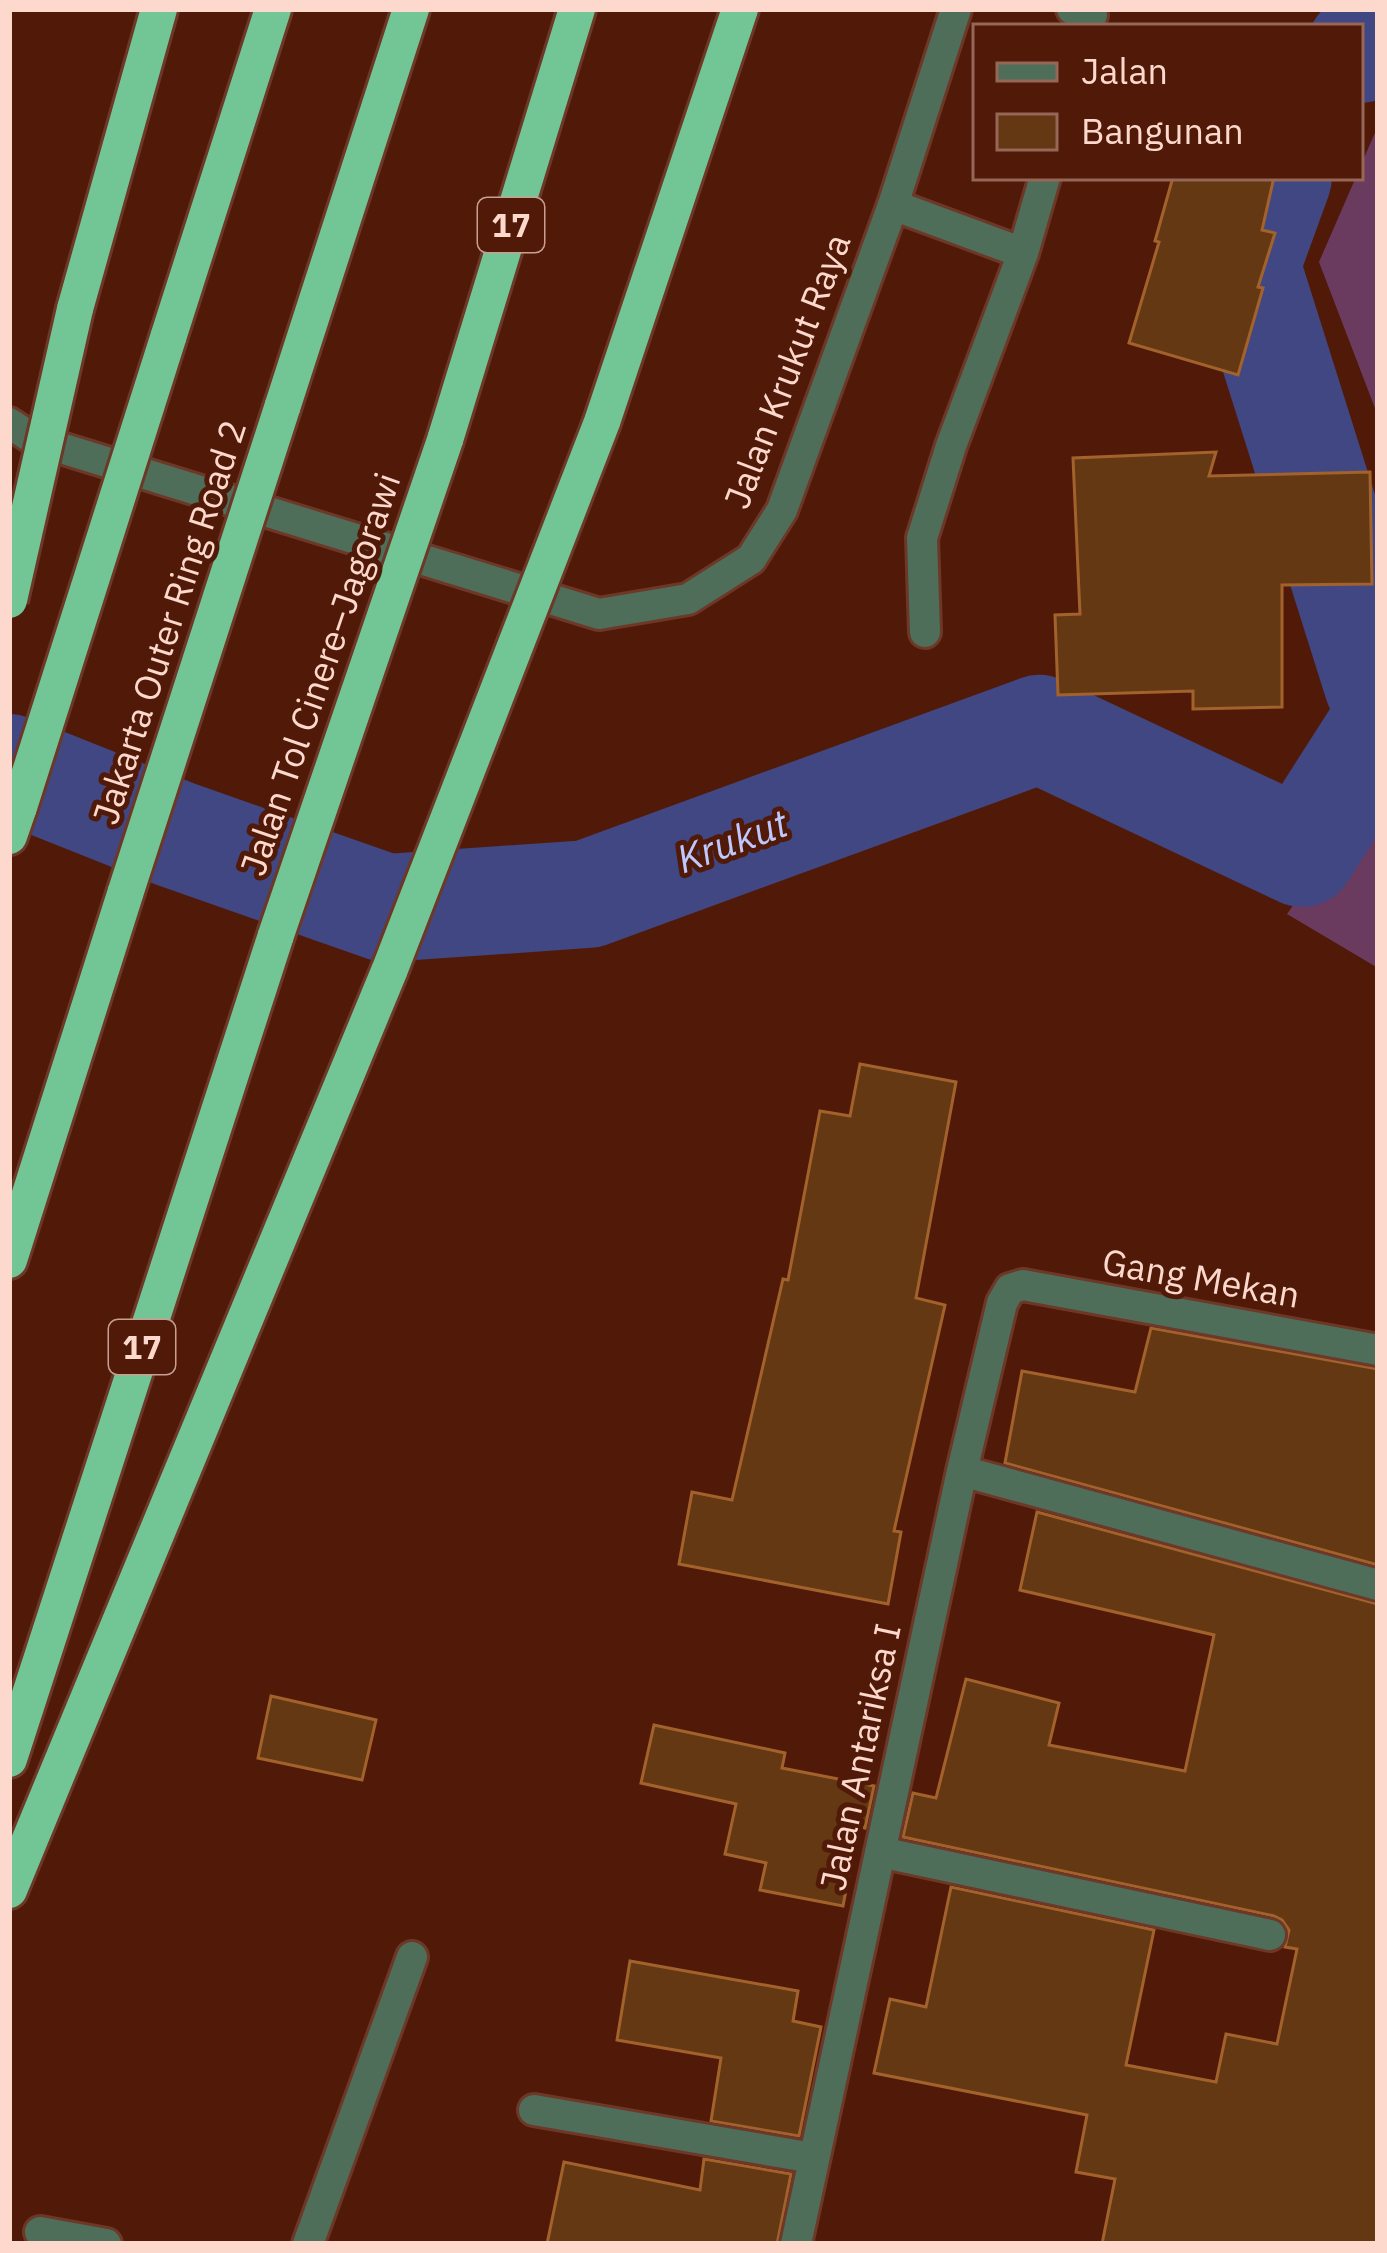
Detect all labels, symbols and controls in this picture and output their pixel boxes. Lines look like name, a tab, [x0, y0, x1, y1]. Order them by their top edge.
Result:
legend	[973, 24, 1363, 180]
text: Jalan	[1081, 47, 1168, 94]
text: Bangunan	[1081, 107, 1244, 154]
road number: 17	[478, 198, 544, 252]
street label: Jalan Krukut Raya	[713, 227, 860, 515]
street label: Jakarta Outer Ring Road 2	[81, 414, 256, 830]
street label: Jalan Tol Cinere–Jagorawi	[229, 466, 411, 881]
water label: Krukut	[669, 796, 796, 884]
street label: Gang Mekan	[1099, 1237, 1303, 1318]
road number: 17	[109, 1320, 175, 1374]
street label: Jalan Antariksa I	[808, 1619, 911, 1895]

